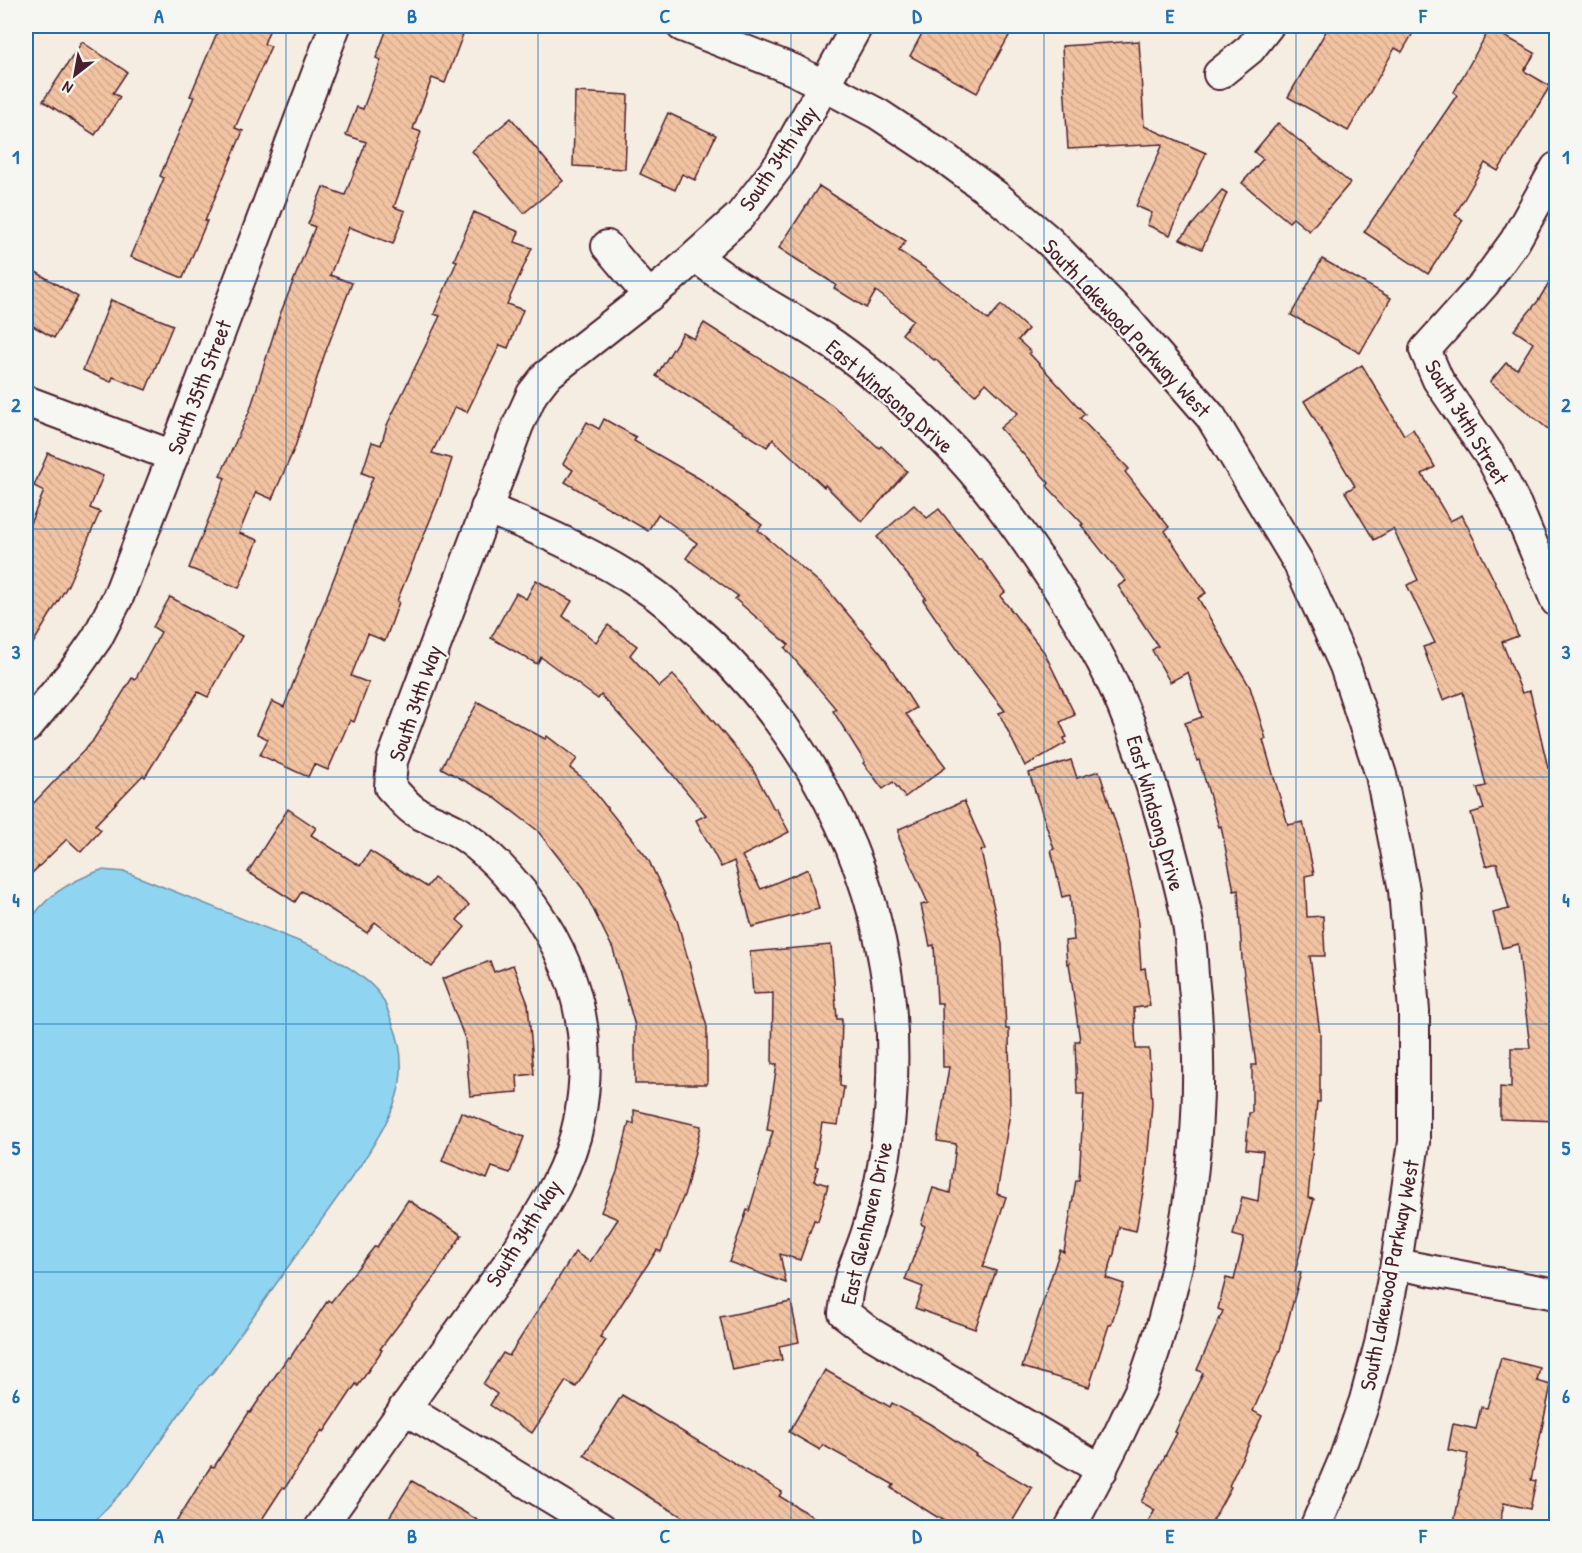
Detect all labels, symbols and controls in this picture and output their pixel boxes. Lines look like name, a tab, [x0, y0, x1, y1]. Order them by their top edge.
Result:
text: A	[154, 2, 164, 29]
text: B	[407, 2, 417, 29]
text: C	[660, 2, 671, 29]
text: D	[912, 2, 922, 29]
text: E	[1166, 2, 1175, 29]
text: F	[1418, 2, 1428, 29]
north arrow	[45, 45, 105, 105]
text: N	[58, 76, 77, 99]
street label: South 34th Way	[732, 99, 824, 217]
text: 1	[12, 143, 20, 170]
text: 1	[1562, 143, 1570, 170]
street label: South Lakewood Parkway West	[1036, 232, 1218, 424]
street label: South 35th Street	[160, 315, 239, 459]
street label: East Windsong Drive	[820, 332, 960, 460]
street label: South 34th Street	[1418, 354, 1516, 490]
text: 2	[11, 391, 21, 418]
text: 2	[1561, 391, 1571, 418]
text: 3	[12, 638, 21, 665]
text: 3	[1562, 638, 1571, 665]
street label: South 34th Way	[381, 641, 449, 765]
street label: East Windsong Drive	[1120, 732, 1193, 894]
text: 4	[12, 886, 20, 913]
text: 4	[1562, 886, 1570, 913]
text: 5	[12, 1134, 21, 1161]
text: 5	[1562, 1134, 1571, 1161]
street label: East Glenhaven Drive	[833, 1138, 899, 1307]
street label: South Lakewood Parkway West	[1352, 1157, 1426, 1393]
street label: South 34th Way	[478, 1174, 568, 1292]
text: 6	[12, 1382, 20, 1409]
text: 6	[1562, 1382, 1570, 1409]
text: A	[154, 1522, 164, 1549]
text: B	[407, 1522, 417, 1549]
text: C	[660, 1522, 671, 1549]
text: D	[912, 1522, 922, 1549]
text: E	[1166, 1522, 1175, 1549]
text: F	[1418, 1522, 1428, 1549]

